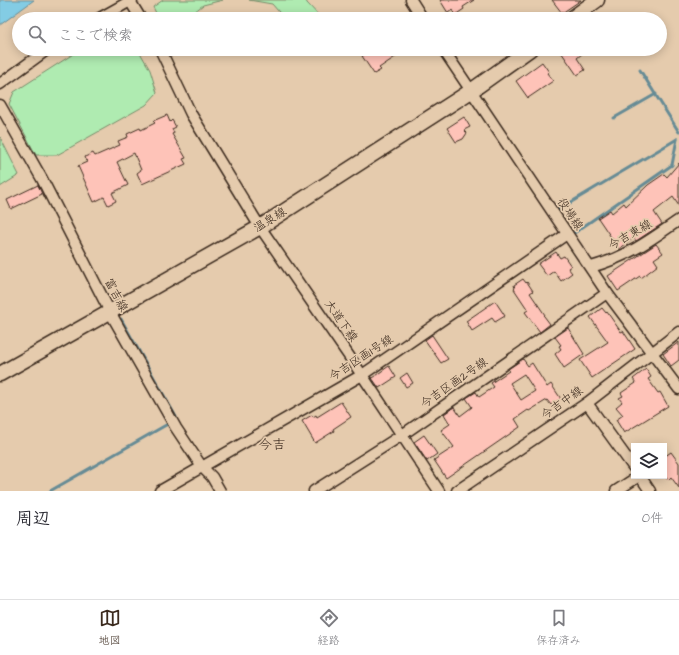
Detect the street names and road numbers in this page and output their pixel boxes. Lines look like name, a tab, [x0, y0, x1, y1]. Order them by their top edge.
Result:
street label: 役場線	[553, 194, 587, 234]
street label: 温泉線	[250, 203, 290, 237]
street label: 今吉東線	[605, 216, 655, 254]
street label: 富吉線	[100, 275, 132, 315]
street label: 大道下線	[320, 296, 362, 346]
street label: 今吉区画1号線	[326, 331, 396, 385]
street label: 今吉区画2号線	[417, 353, 491, 413]
street label: 今吉中線	[537, 382, 587, 424]

